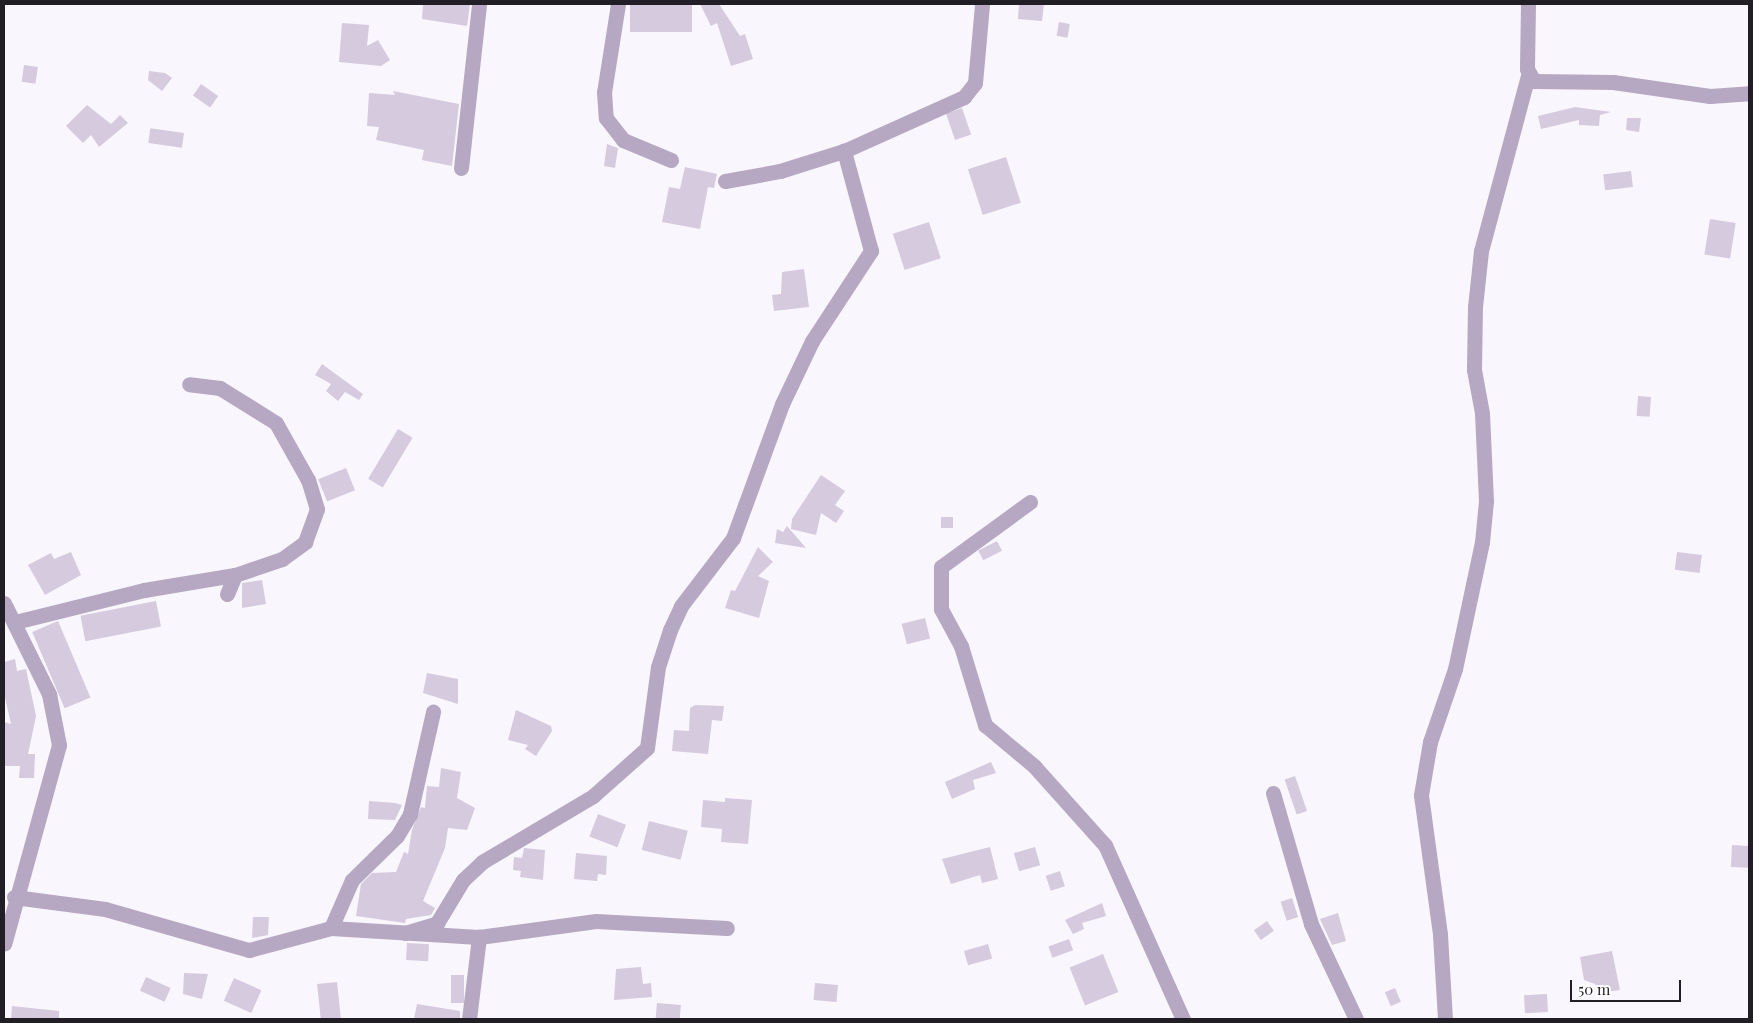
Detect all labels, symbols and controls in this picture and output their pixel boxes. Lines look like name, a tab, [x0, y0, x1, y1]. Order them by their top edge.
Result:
scale bar	[1573, 970, 1684, 1002]
text: 50 m	[1578, 979, 1610, 999]

